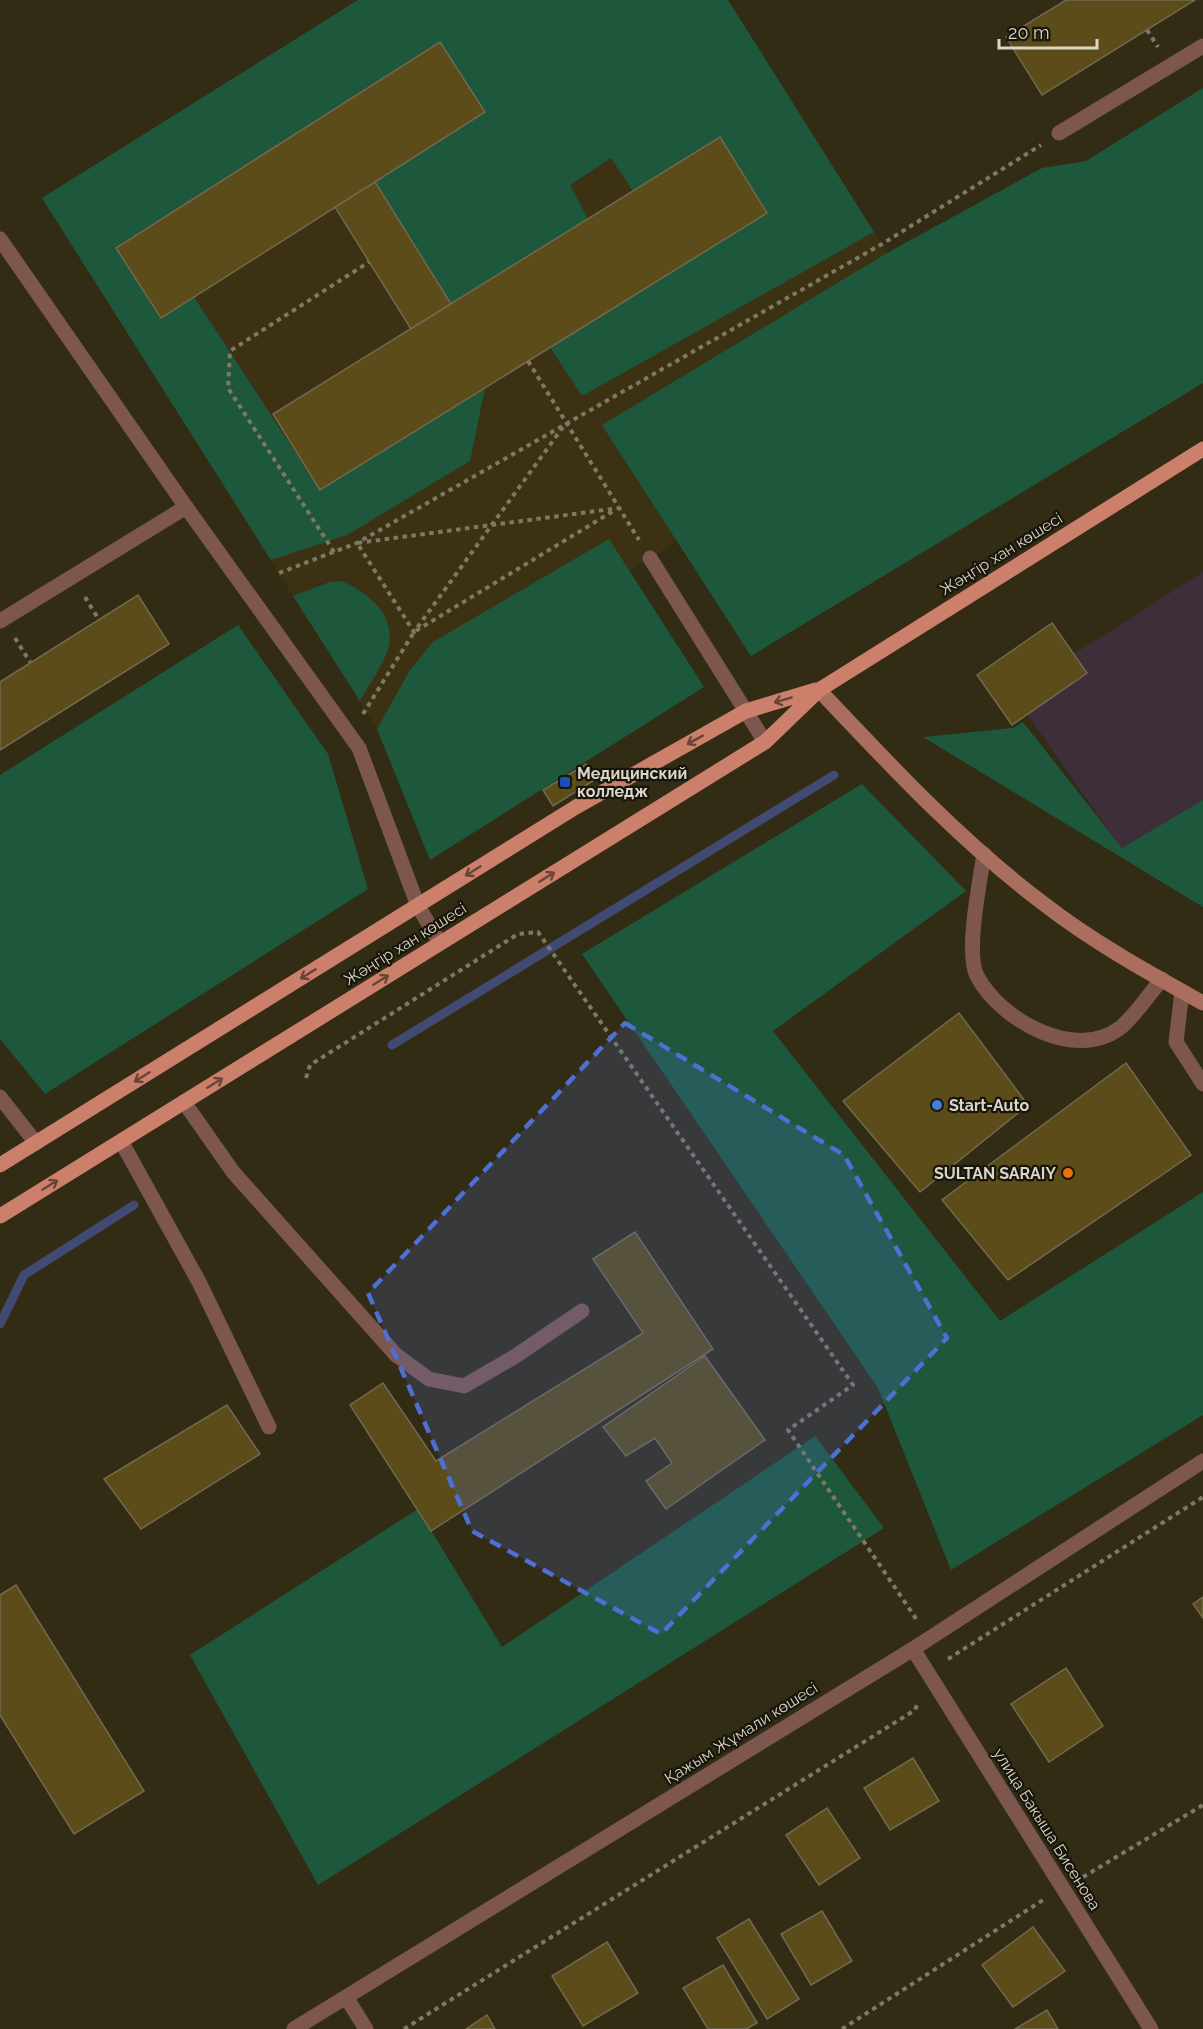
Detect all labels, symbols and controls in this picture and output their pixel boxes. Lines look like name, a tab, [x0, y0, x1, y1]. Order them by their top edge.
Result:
scale bar	[999, 12, 1096, 50]
text: 20 m	[1008, 22, 1050, 43]
street label: Жәңгір хан көшесі	[936, 509, 1066, 599]
one-way arrow	[773, 695, 792, 706]
one-way arrow	[687, 734, 704, 746]
place label: Медицинский колледж	[577, 764, 687, 801]
marker: Медицинский колледж	[558, 775, 572, 789]
one-way arrow	[465, 865, 482, 878]
one-way arrow	[538, 871, 555, 883]
street label: Жәңгір хан көшесі	[340, 899, 470, 989]
one-way arrow	[300, 969, 317, 981]
one-way arrow	[372, 973, 389, 985]
one-way arrow	[134, 1071, 151, 1083]
one-way arrow	[207, 1076, 224, 1089]
place label: Start-Auto	[949, 1096, 1029, 1115]
marker: Start-Auto	[930, 1098, 944, 1112]
place label: SULTAN SARAIY	[934, 1164, 1056, 1183]
marker: SULTAN SARAIY	[1061, 1166, 1075, 1180]
one-way arrow	[41, 1179, 58, 1191]
street label: Қажым Жұмали көшесі	[661, 1678, 821, 1788]
street label: улица Бакыша Бисенова	[989, 1745, 1105, 1913]

